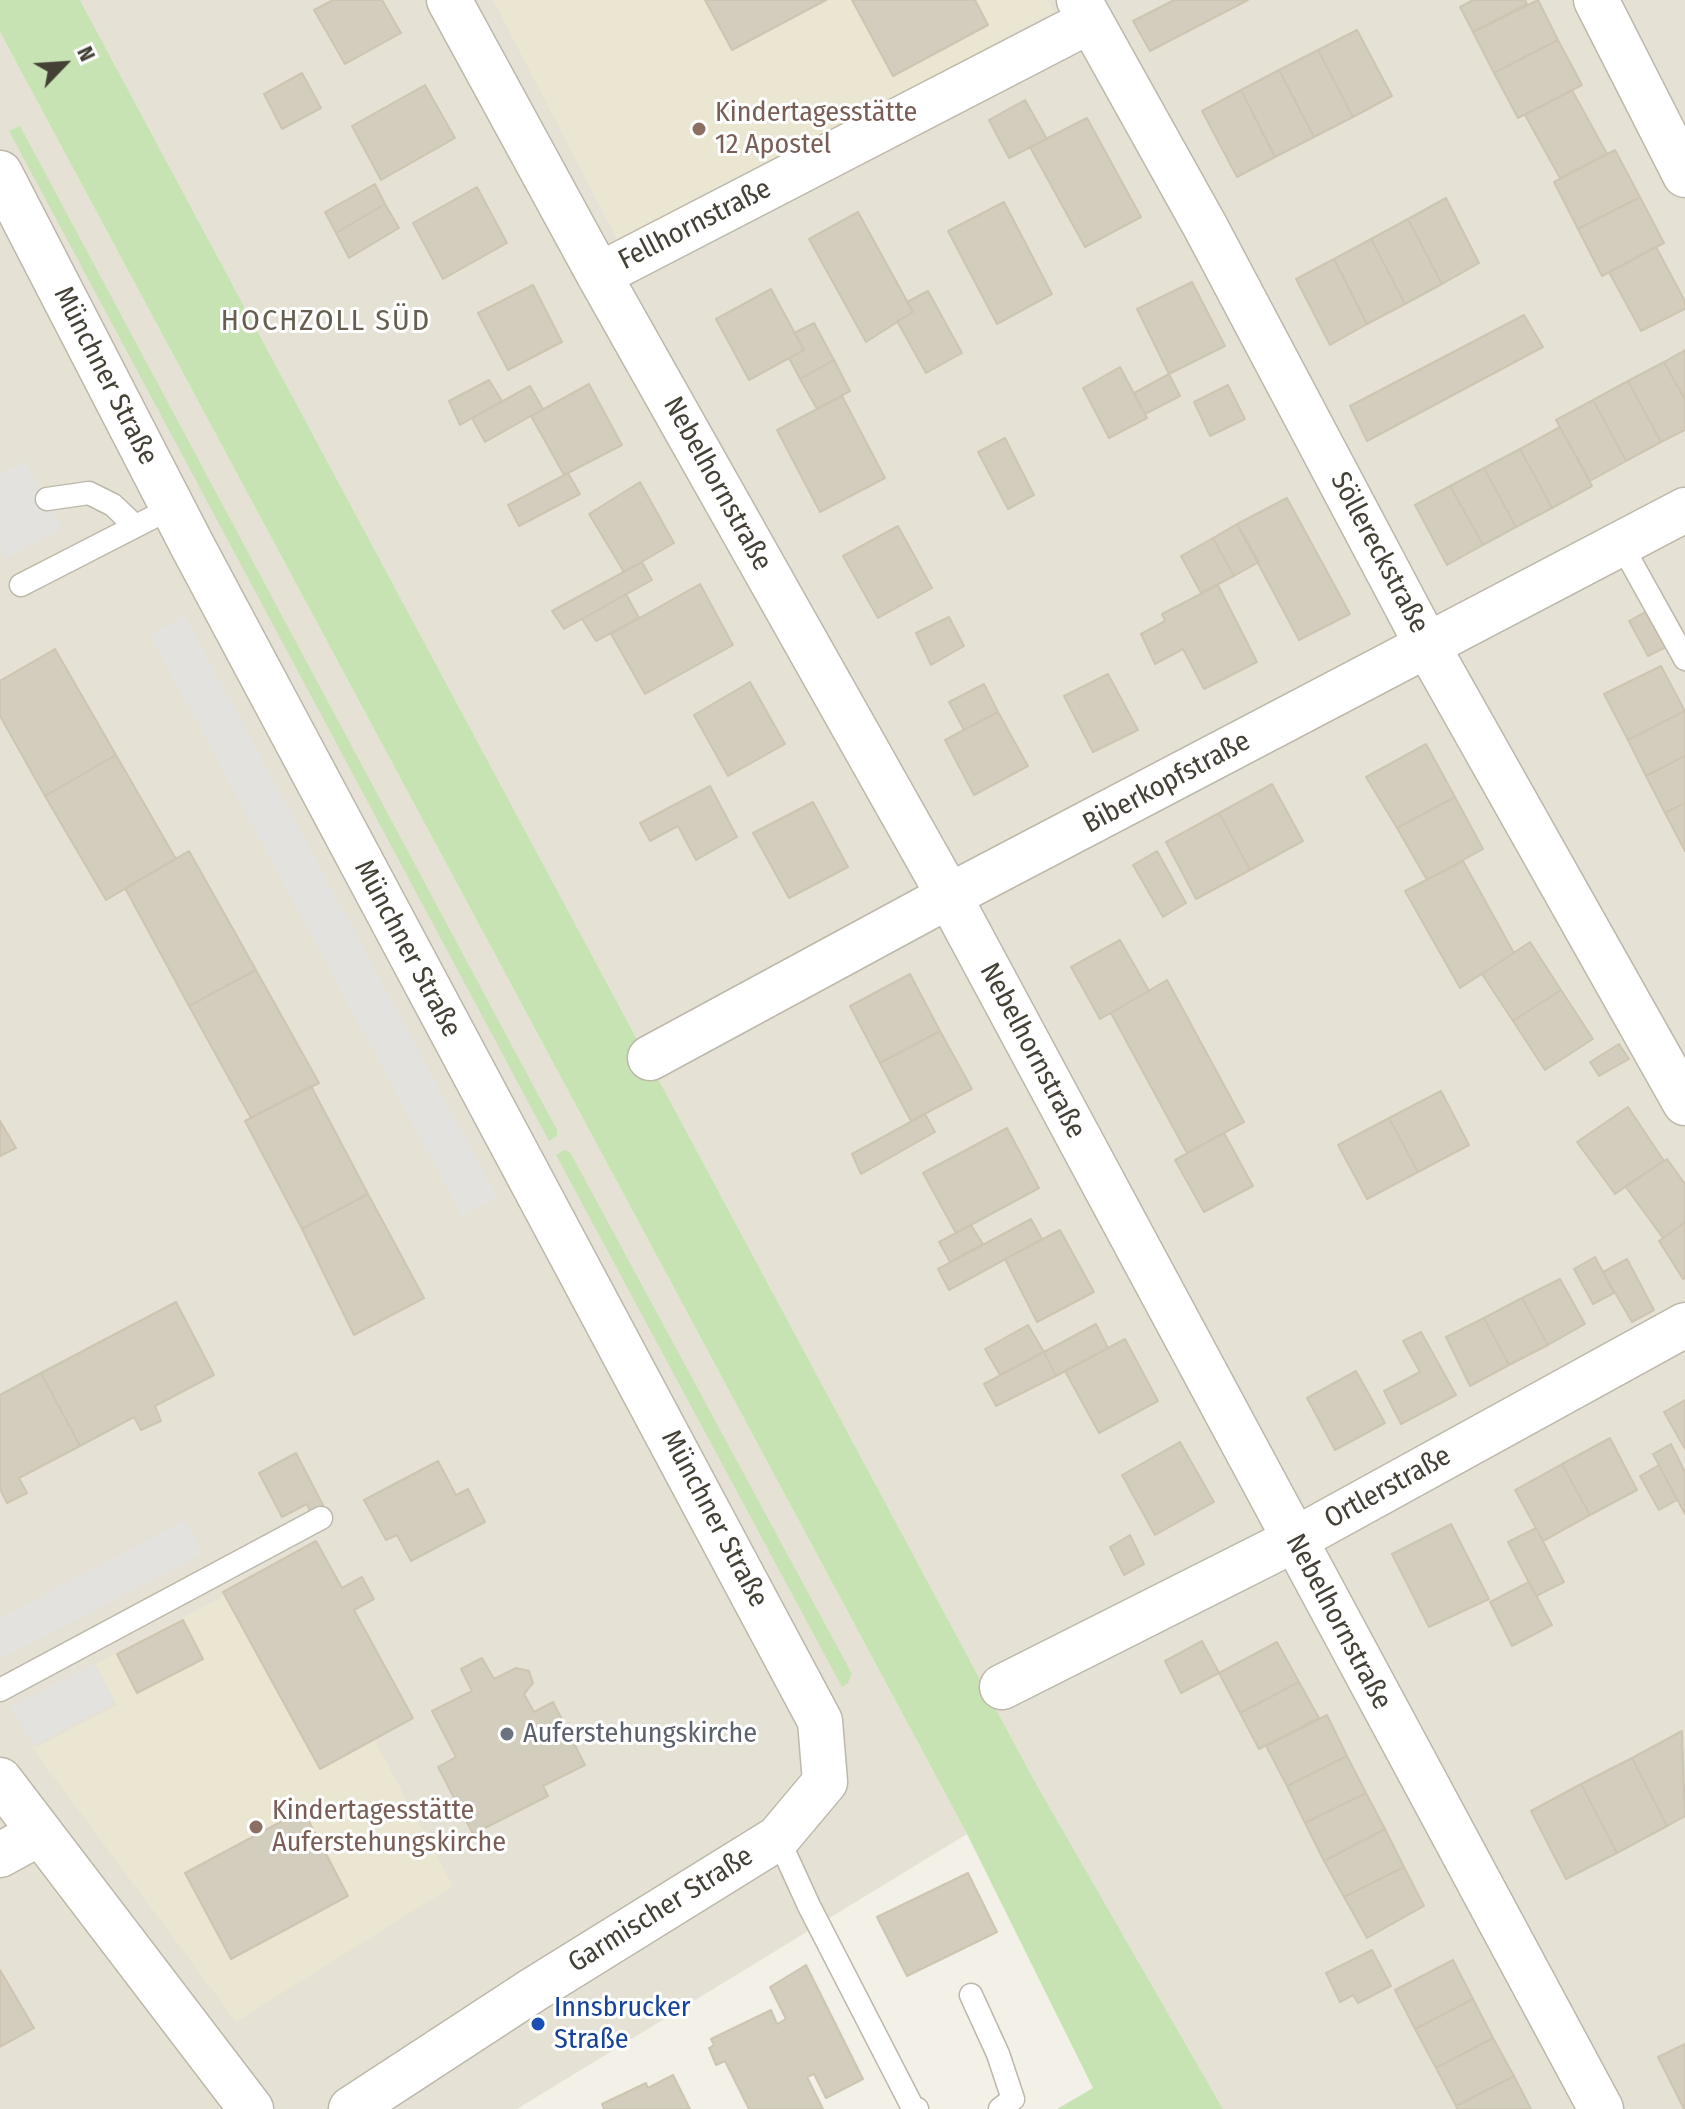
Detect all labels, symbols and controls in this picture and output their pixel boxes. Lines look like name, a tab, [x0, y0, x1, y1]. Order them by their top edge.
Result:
north arrow	[24, 24, 104, 104]
text: N	[71, 42, 101, 65]
place label: Kindertagesstätte 12 Apostel	[715, 96, 917, 162]
marker: Kindertagesstätte 12 Apostel	[690, 120, 708, 138]
street label: Fellhornstraße	[613, 172, 777, 278]
street label: Münchner Straße	[46, 281, 164, 471]
district label: HOCHZOLL SÜD	[221, 304, 431, 340]
street label: Nebelhornstraße	[655, 391, 779, 577]
street label: Söllereckstraße	[1323, 467, 1435, 639]
street label: Biberkopfstraße	[1078, 725, 1256, 841]
street label: Münchner Straße	[346, 855, 468, 1043]
street label: Nebelhornstraße	[972, 958, 1092, 1144]
street label: Münchner Straße	[653, 1425, 775, 1613]
street label: Ortlerstraße	[1319, 1440, 1457, 1536]
street label: Nebelhornstraße	[1278, 1529, 1398, 1715]
place label: Auferstehungskirche	[523, 1717, 757, 1751]
marker: Auferstehungskirche	[498, 1725, 516, 1743]
place label: Kindertagesstätte Auferstehungskirche	[272, 1794, 506, 1860]
marker: Kindertagesstätte Auferstehungskirche	[247, 1818, 265, 1836]
street label: Garmischer Straße	[562, 1840, 760, 1980]
place label: Innsbrucker Straße	[554, 1991, 690, 2057]
marker: Innsbrucker Straße	[529, 2015, 547, 2033]

